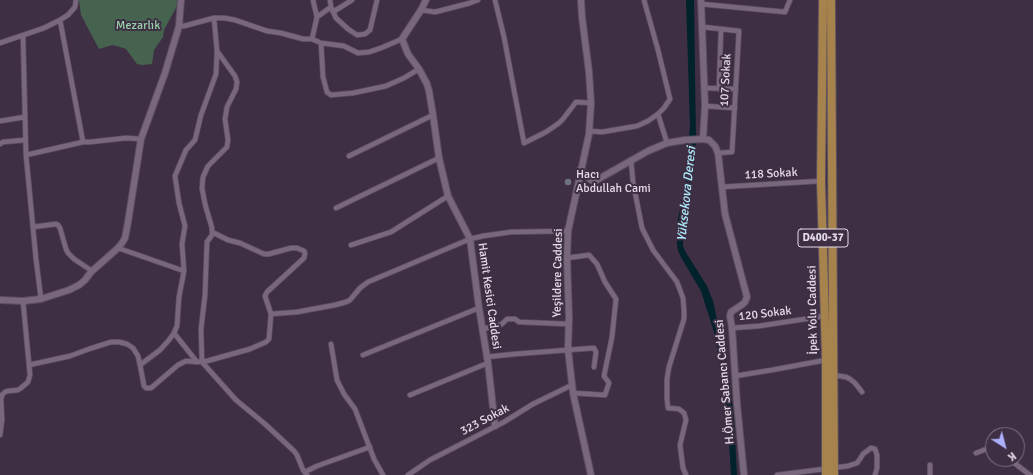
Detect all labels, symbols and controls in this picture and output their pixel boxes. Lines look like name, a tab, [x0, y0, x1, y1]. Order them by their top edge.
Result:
park label: Mezarlık	[116, 19, 160, 33]
street label: 107 Sokak	[717, 53, 735, 107]
water label: Yüksekova Deresi	[674, 146, 700, 242]
street label: 118 Sokak	[744, 165, 798, 183]
place label: Hacı Abdullah Cami	[576, 168, 651, 196]
marker: Hacı Abdullah Cami	[563, 177, 573, 187]
street label: Yeşildere Caddesi	[550, 228, 566, 318]
road number: D400-37	[798, 229, 848, 247]
street label: Hamit Kesici Caddesi	[474, 242, 504, 350]
street label: İpek Yolu Caddesi	[805, 265, 821, 355]
street label: 120 Sokak	[738, 304, 792, 324]
street label: H.Ömer Sabancı Caddesi	[712, 319, 738, 445]
street label: 323 Sokak	[458, 401, 512, 439]
north arrow	[985, 427, 1025, 467]
text: K	[1005, 449, 1018, 464]

